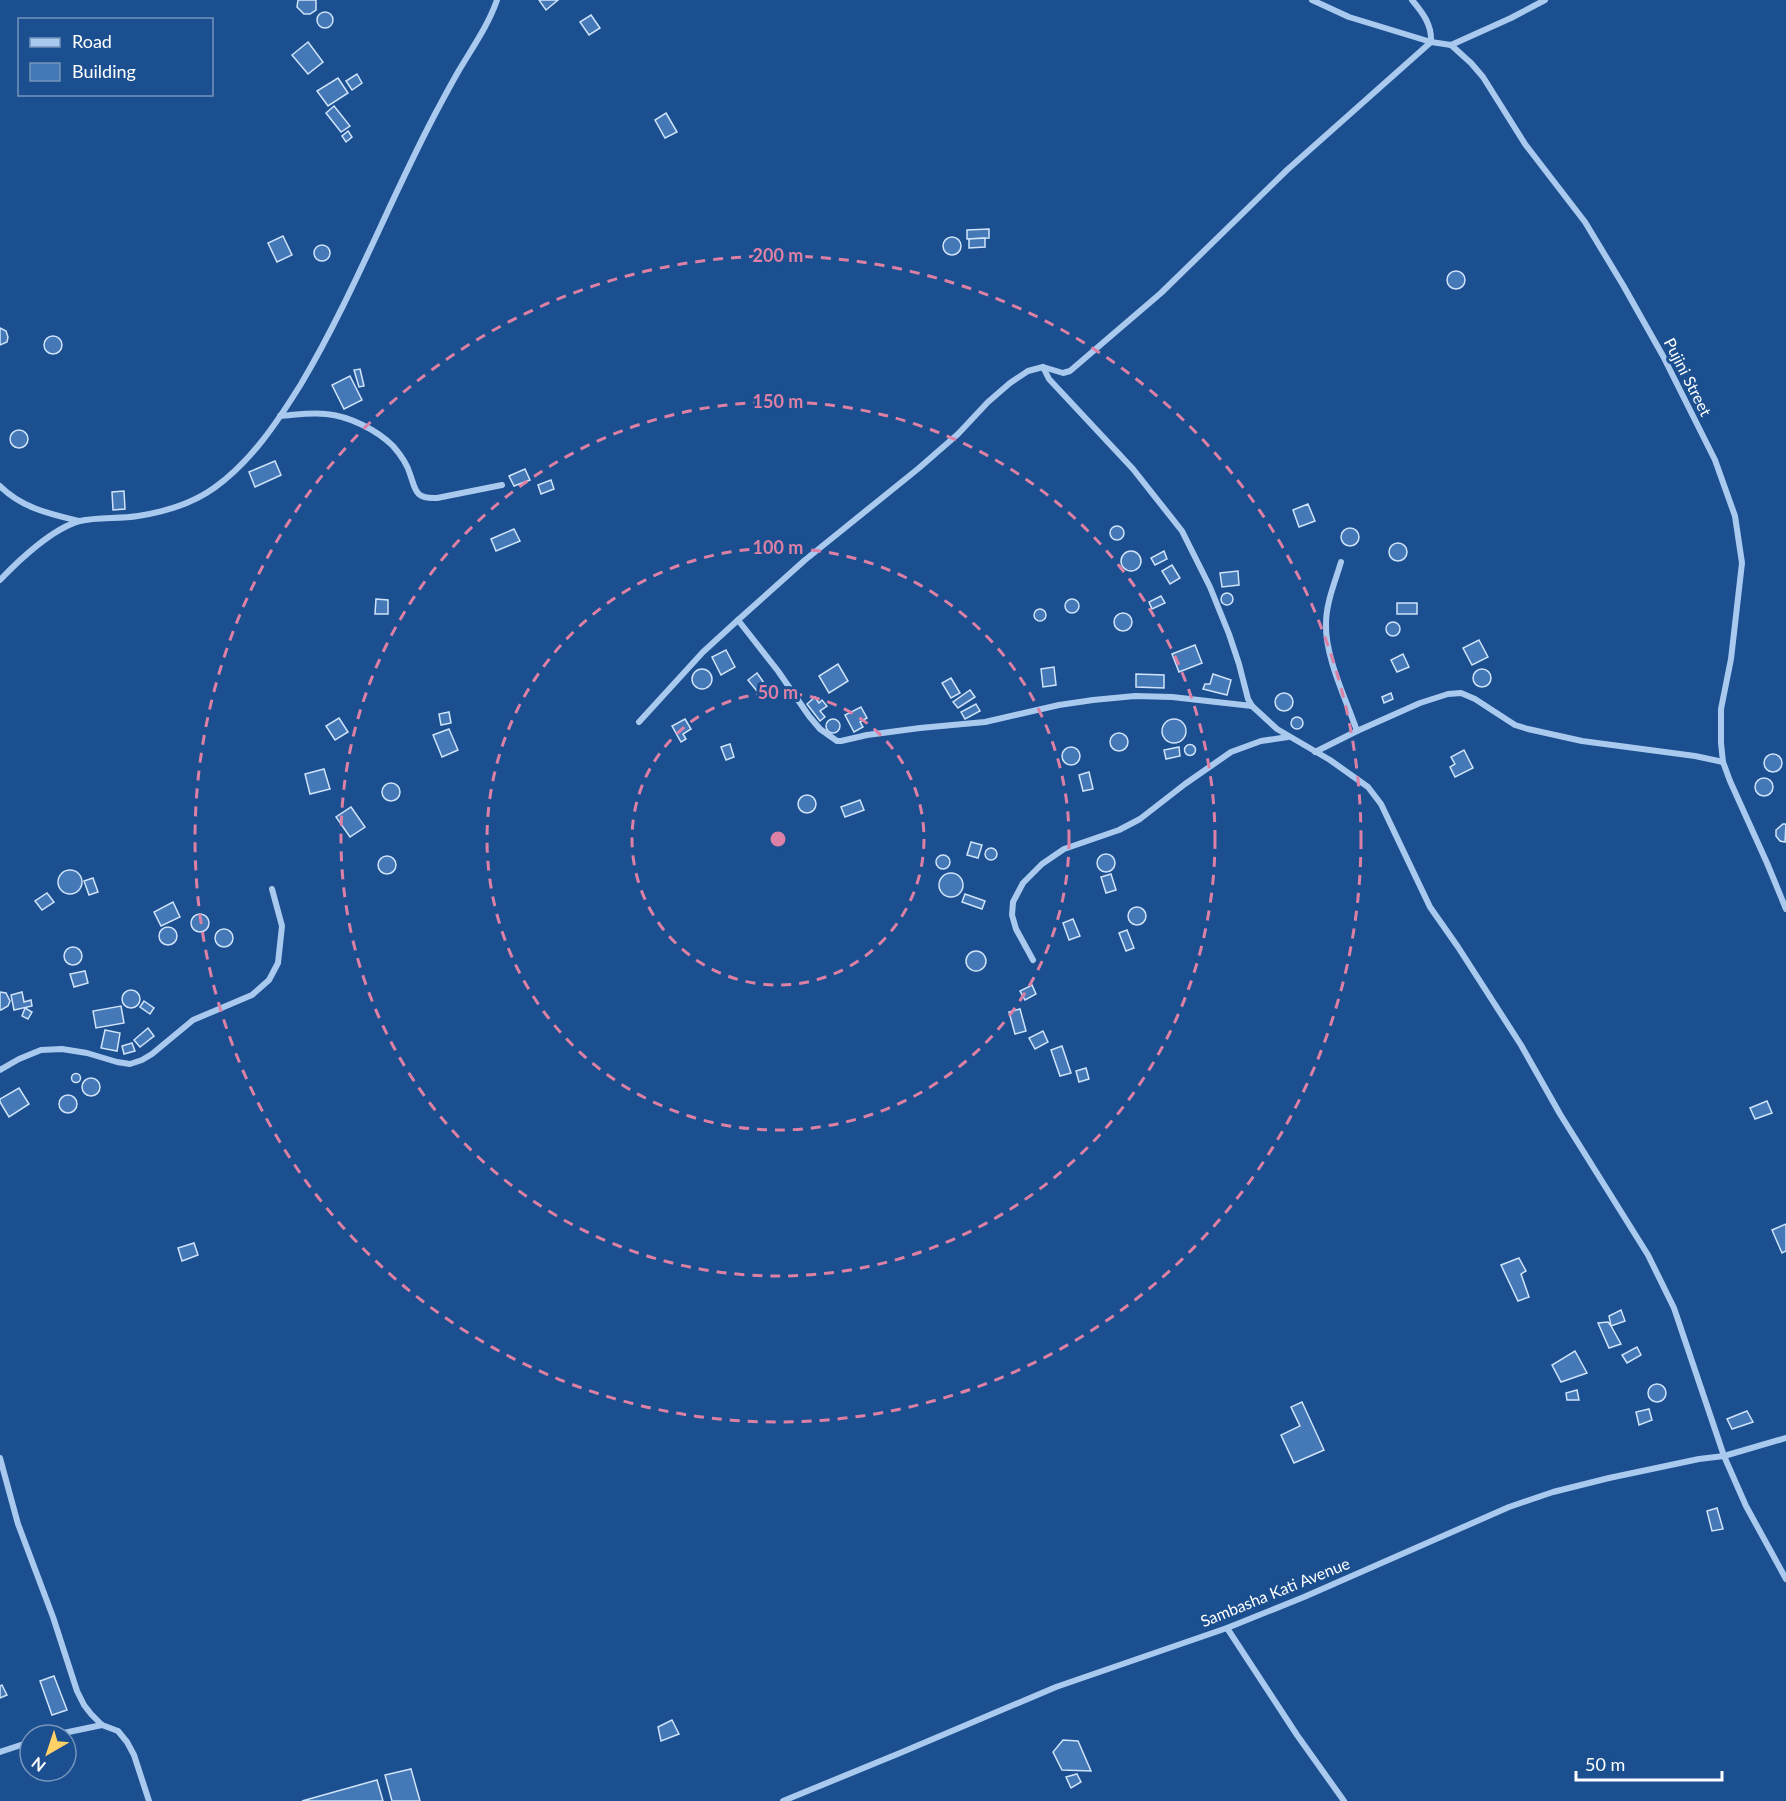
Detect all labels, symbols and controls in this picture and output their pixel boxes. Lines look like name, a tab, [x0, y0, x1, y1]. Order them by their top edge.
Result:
legend	[18, 18, 213, 96]
text: Road	[72, 30, 112, 52]
text: Building	[72, 60, 136, 82]
text: 200 m	[753, 244, 803, 266]
street label: Pujini Street	[1661, 335, 1716, 419]
text: 150 m	[753, 390, 803, 412]
text: 100 m	[753, 536, 803, 558]
text: 50 m	[758, 681, 798, 703]
centre of rings	[768, 829, 788, 849]
street label: Sambasha Kati Avenue	[1197, 1553, 1352, 1630]
north arrow	[18, 1723, 78, 1783]
scale bar	[1576, 1744, 1722, 1782]
text: 50 m	[1585, 1753, 1625, 1775]
text: N	[27, 1754, 49, 1776]

